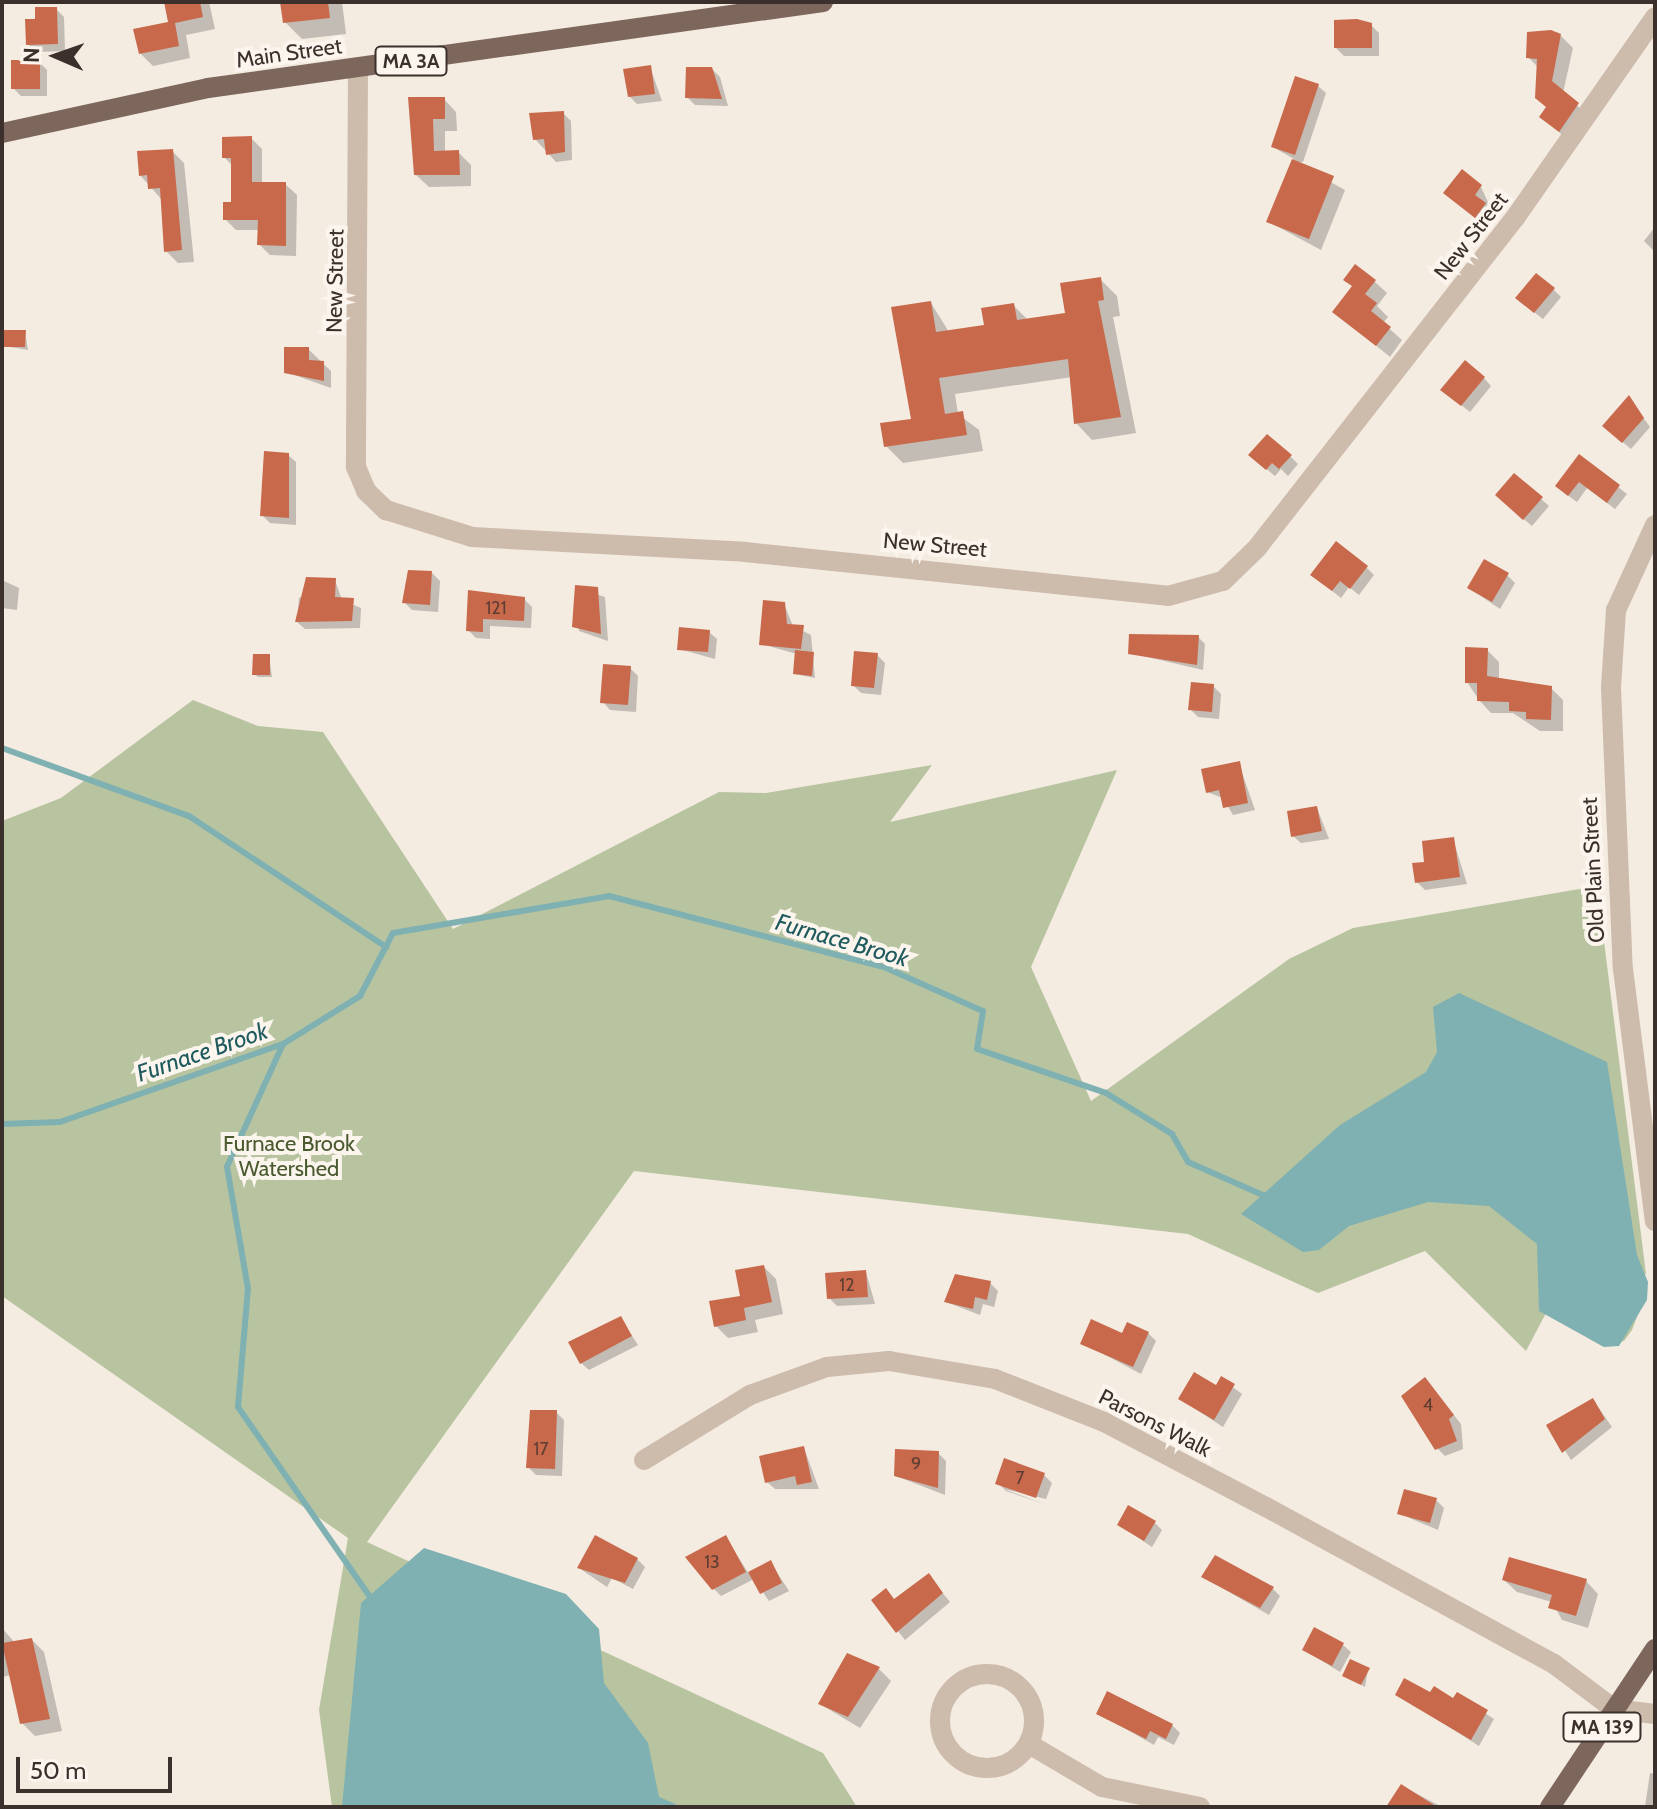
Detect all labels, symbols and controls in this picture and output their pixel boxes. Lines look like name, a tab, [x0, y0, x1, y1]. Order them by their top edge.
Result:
north arrow	[16, 16, 96, 96]
street label: Main Street	[234, 33, 344, 73]
road number: MA 3A	[373, 45, 449, 77]
text: N	[18, 47, 45, 63]
street label: New Street	[1429, 187, 1513, 285]
street label: New Street	[321, 229, 349, 333]
street label: New Street	[882, 527, 988, 563]
house number: 121	[485, 597, 507, 619]
street label: Old Plain Street	[1576, 797, 1610, 943]
water label: Furnace Brook	[772, 907, 912, 973]
water label: Furnace Brook	[133, 1016, 271, 1088]
park label: Furnace Brook Watershed	[223, 1130, 355, 1182]
house number: 12	[839, 1274, 855, 1296]
street label: Parsons Walk	[1094, 1383, 1216, 1463]
house number: 4	[1423, 1394, 1433, 1416]
house number: 17	[534, 1438, 548, 1460]
house number: 9	[911, 1453, 921, 1475]
house number: 7	[1015, 1467, 1025, 1489]
house number: 13	[704, 1551, 720, 1573]
road number: MA 139	[1562, 1711, 1642, 1743]
scale bar	[20, 1741, 176, 1791]
text: 50 m	[30, 1756, 86, 1785]

